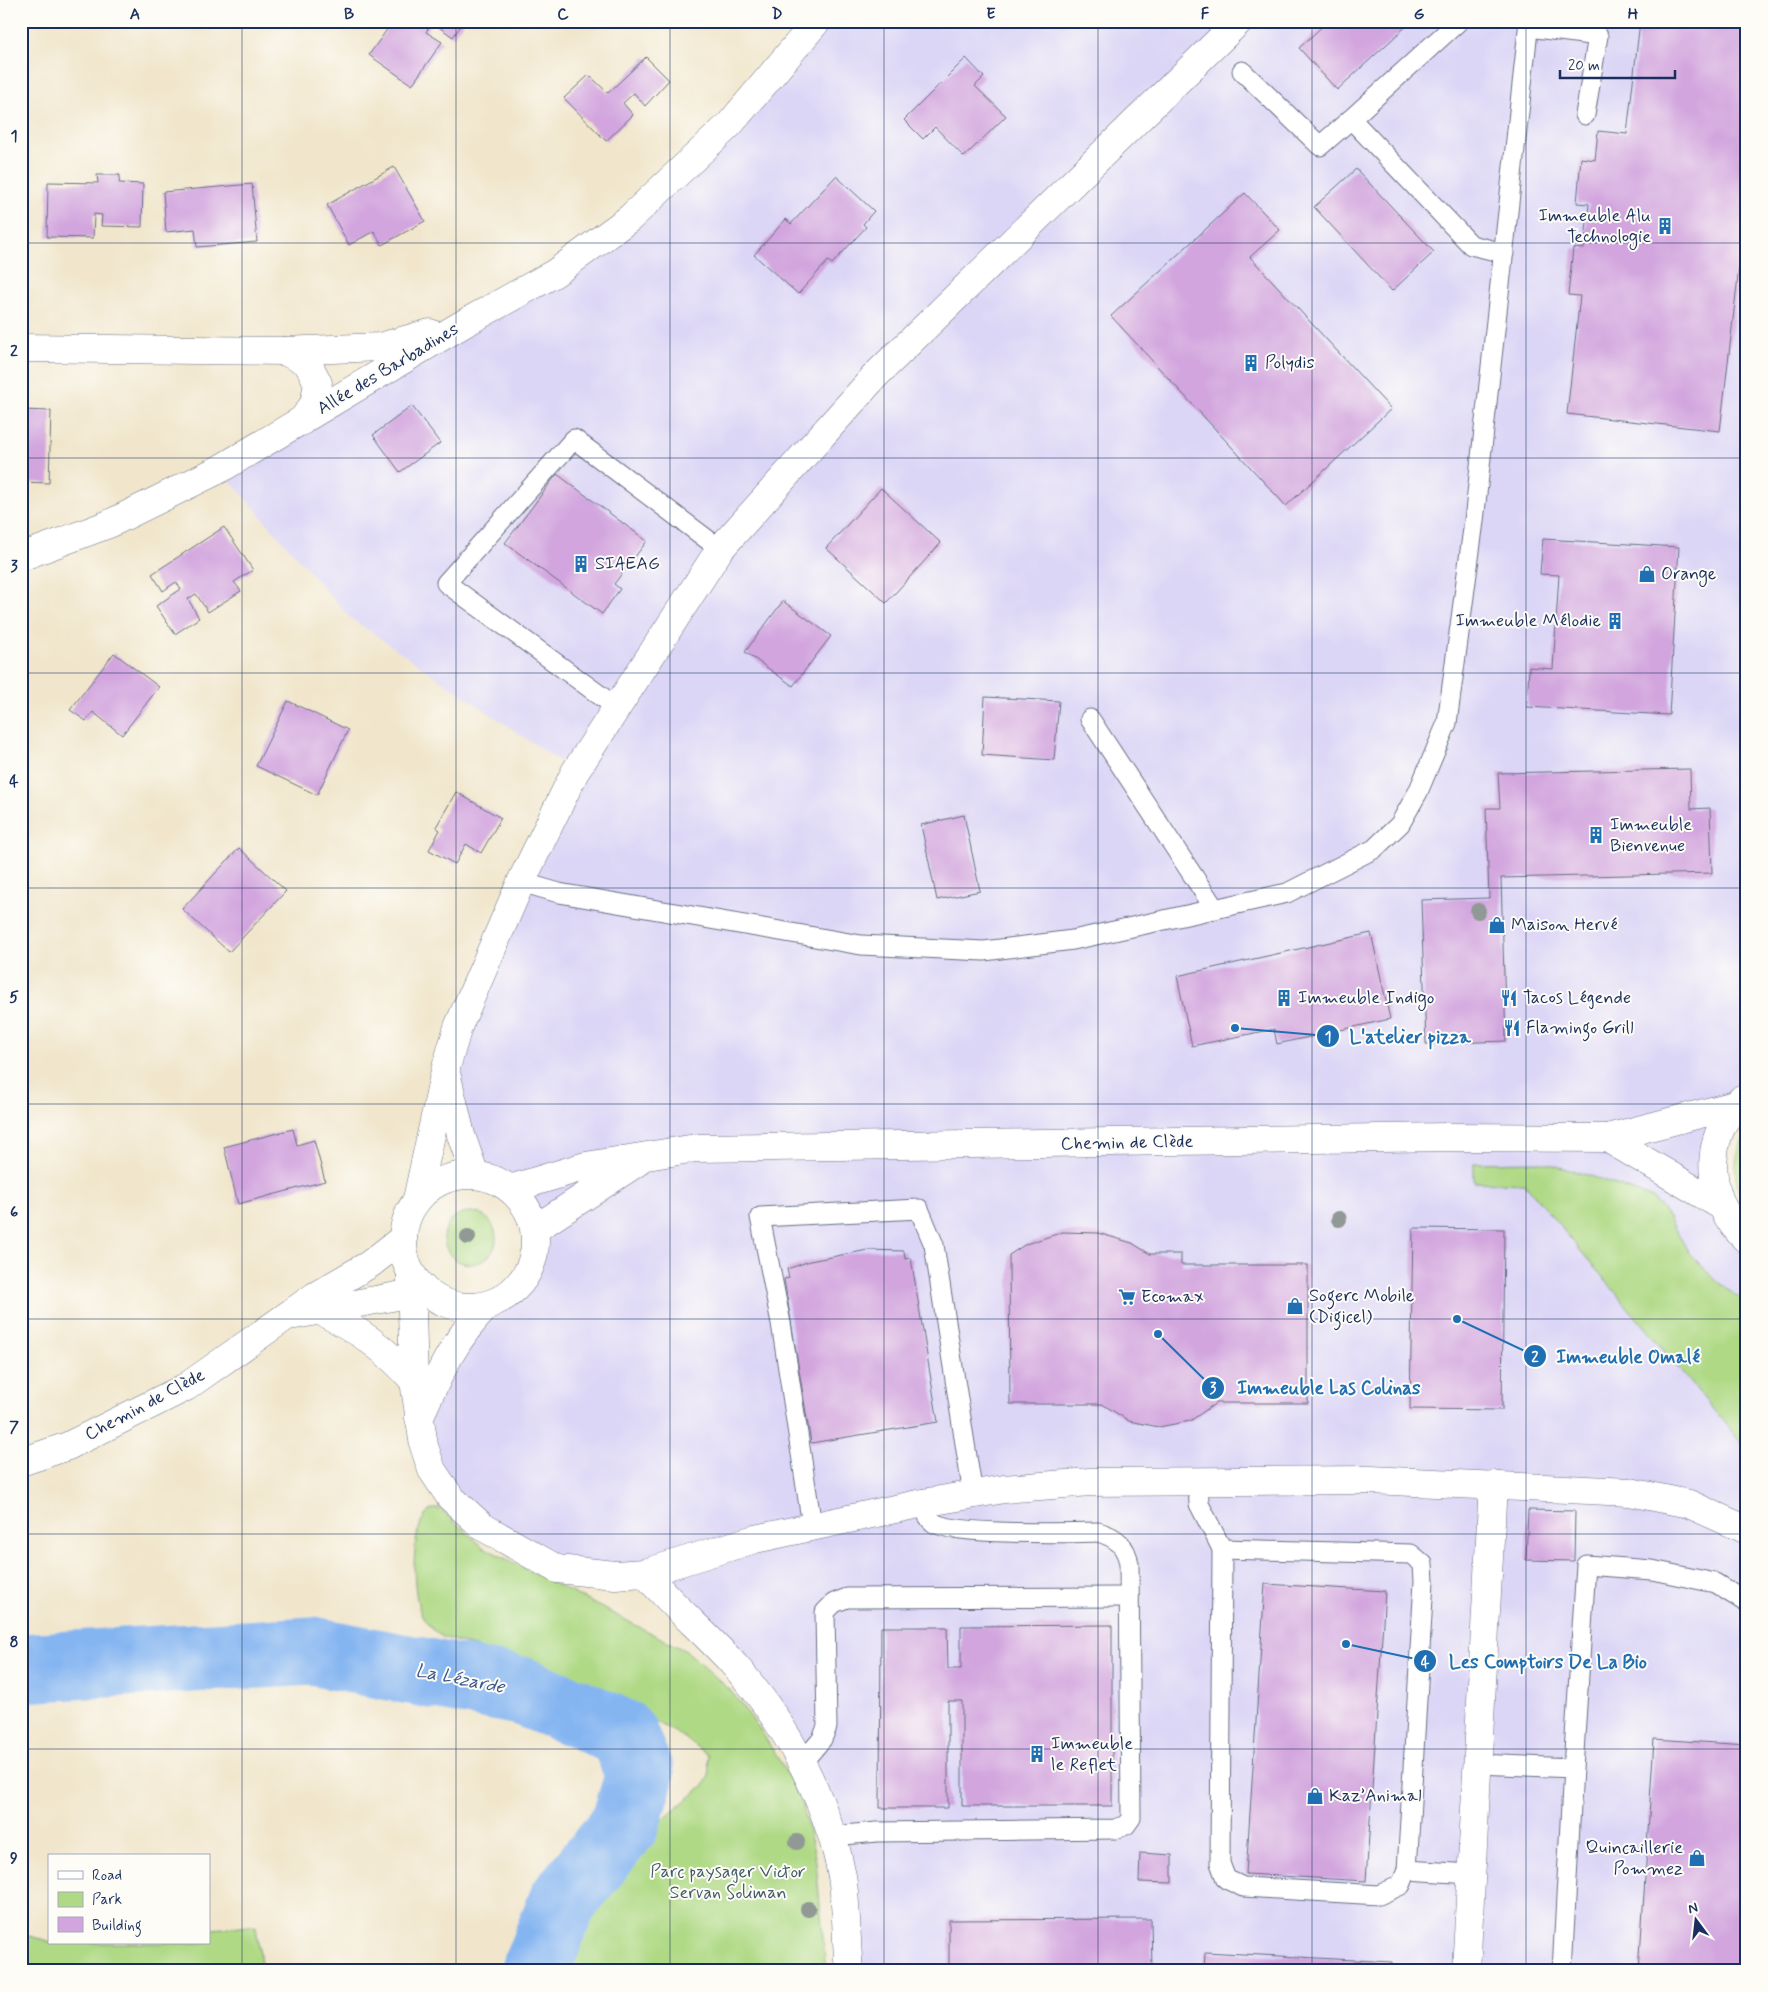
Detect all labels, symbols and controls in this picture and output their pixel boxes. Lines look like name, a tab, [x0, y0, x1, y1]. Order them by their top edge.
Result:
text: A	[130, 4, 140, 25]
text: B	[344, 4, 354, 25]
text: C	[557, 4, 569, 25]
text: D	[771, 4, 783, 25]
text: E	[986, 4, 996, 25]
text: F	[1201, 4, 1210, 25]
text: G	[1414, 4, 1425, 25]
text: H	[1628, 4, 1639, 25]
scale bar	[1560, 48, 1676, 80]
text: 20 m	[1568, 56, 1600, 76]
text: 1	[10, 126, 18, 147]
place label: Immeuble Alu Technologie	[1538, 204, 1651, 250]
building icon: Immeuble Alu Technologie	[1655, 216, 1675, 236]
street label: Allée des Barbadines	[313, 317, 463, 421]
text: 2	[10, 341, 18, 362]
place label: Polydis	[1265, 351, 1314, 375]
building icon: Polydis	[1241, 353, 1261, 373]
place label: SIAEAG	[595, 552, 660, 576]
building icon: SIAEAG	[571, 554, 591, 574]
text: 3	[10, 556, 18, 577]
place label: Orange	[1661, 562, 1716, 587]
shop icon: Orange	[1637, 564, 1657, 584]
place label: Immeuble Mélodie	[1455, 609, 1601, 633]
building icon: Immeuble Mélodie	[1605, 611, 1625, 631]
text: 4	[9, 771, 19, 792]
place label: Immeuble Bienvenue	[1610, 813, 1692, 858]
building icon: Immeuble Bienvenue	[1586, 825, 1606, 845]
place label: Maison Hervé	[1511, 913, 1617, 937]
shop icon: Maison Hervé	[1487, 915, 1507, 935]
place label: Immeuble Indigo	[1298, 986, 1435, 1011]
place label: Tacos Légende	[1523, 986, 1631, 1010]
text: 5	[9, 987, 19, 1008]
building icon: Immeuble Indigo	[1274, 988, 1294, 1008]
restaurant icon: Tacos Légende	[1499, 988, 1519, 1008]
place label: Flamingo Grill	[1526, 1016, 1633, 1042]
restaurant icon: Flamingo Grill	[1502, 1018, 1522, 1038]
callout: L'atelier pizza	[1316, 1019, 1480, 1053]
text: L'atelier pizza	[1349, 1025, 1471, 1050]
text: 1	[1325, 1028, 1331, 1048]
street label: Chemin de Clède	[1061, 1130, 1194, 1156]
text: 6	[10, 1202, 18, 1223]
place label: Sogerc Mobile (Digicel)	[1309, 1284, 1414, 1331]
place label: Ecomax	[1141, 1285, 1204, 1309]
supermarket icon: Ecomax	[1117, 1287, 1137, 1307]
shop icon: Sogerc Mobile (Digicel)	[1285, 1296, 1305, 1316]
callout: Immeuble Omalé	[1522, 1339, 1709, 1373]
text: Immeuble Omalé	[1556, 1345, 1700, 1370]
text: 2	[1531, 1348, 1539, 1368]
street label: Chemin de Clède	[81, 1363, 209, 1447]
callout: Immeuble Las Colinas	[1201, 1371, 1433, 1405]
text: Immeuble Las Colinas	[1237, 1376, 1421, 1401]
text: 3	[1210, 1379, 1217, 1399]
text: 7	[9, 1417, 19, 1438]
text: 8	[9, 1632, 19, 1653]
callout: Les Comptoirs De La Bio	[1412, 1644, 1659, 1678]
text: Les Comptoirs De La Bio	[1449, 1650, 1647, 1675]
text: 4	[1421, 1653, 1430, 1673]
water label: La Lézarde	[413, 1658, 508, 1700]
place label: Immeuble le Reflet	[1051, 1732, 1133, 1777]
building icon: Immeuble le Reflet	[1027, 1744, 1047, 1764]
place label: Kaz’Animal	[1329, 1784, 1422, 1808]
shop icon: Kaz’Animal	[1305, 1786, 1325, 1806]
place label: Quincaillerie Pommez	[1586, 1836, 1683, 1881]
text: 9	[10, 1848, 18, 1869]
shop icon: Quincaillerie Pommez	[1687, 1848, 1707, 1868]
legend	[48, 1854, 210, 1944]
park label: Parc paysager Victor Servan Soliman	[650, 1860, 806, 1905]
text: Road	[92, 1866, 122, 1886]
text: Park	[92, 1890, 122, 1910]
north arrow	[1670, 1894, 1720, 1944]
text: N	[1686, 1899, 1700, 1918]
text: Building	[92, 1916, 142, 1937]

